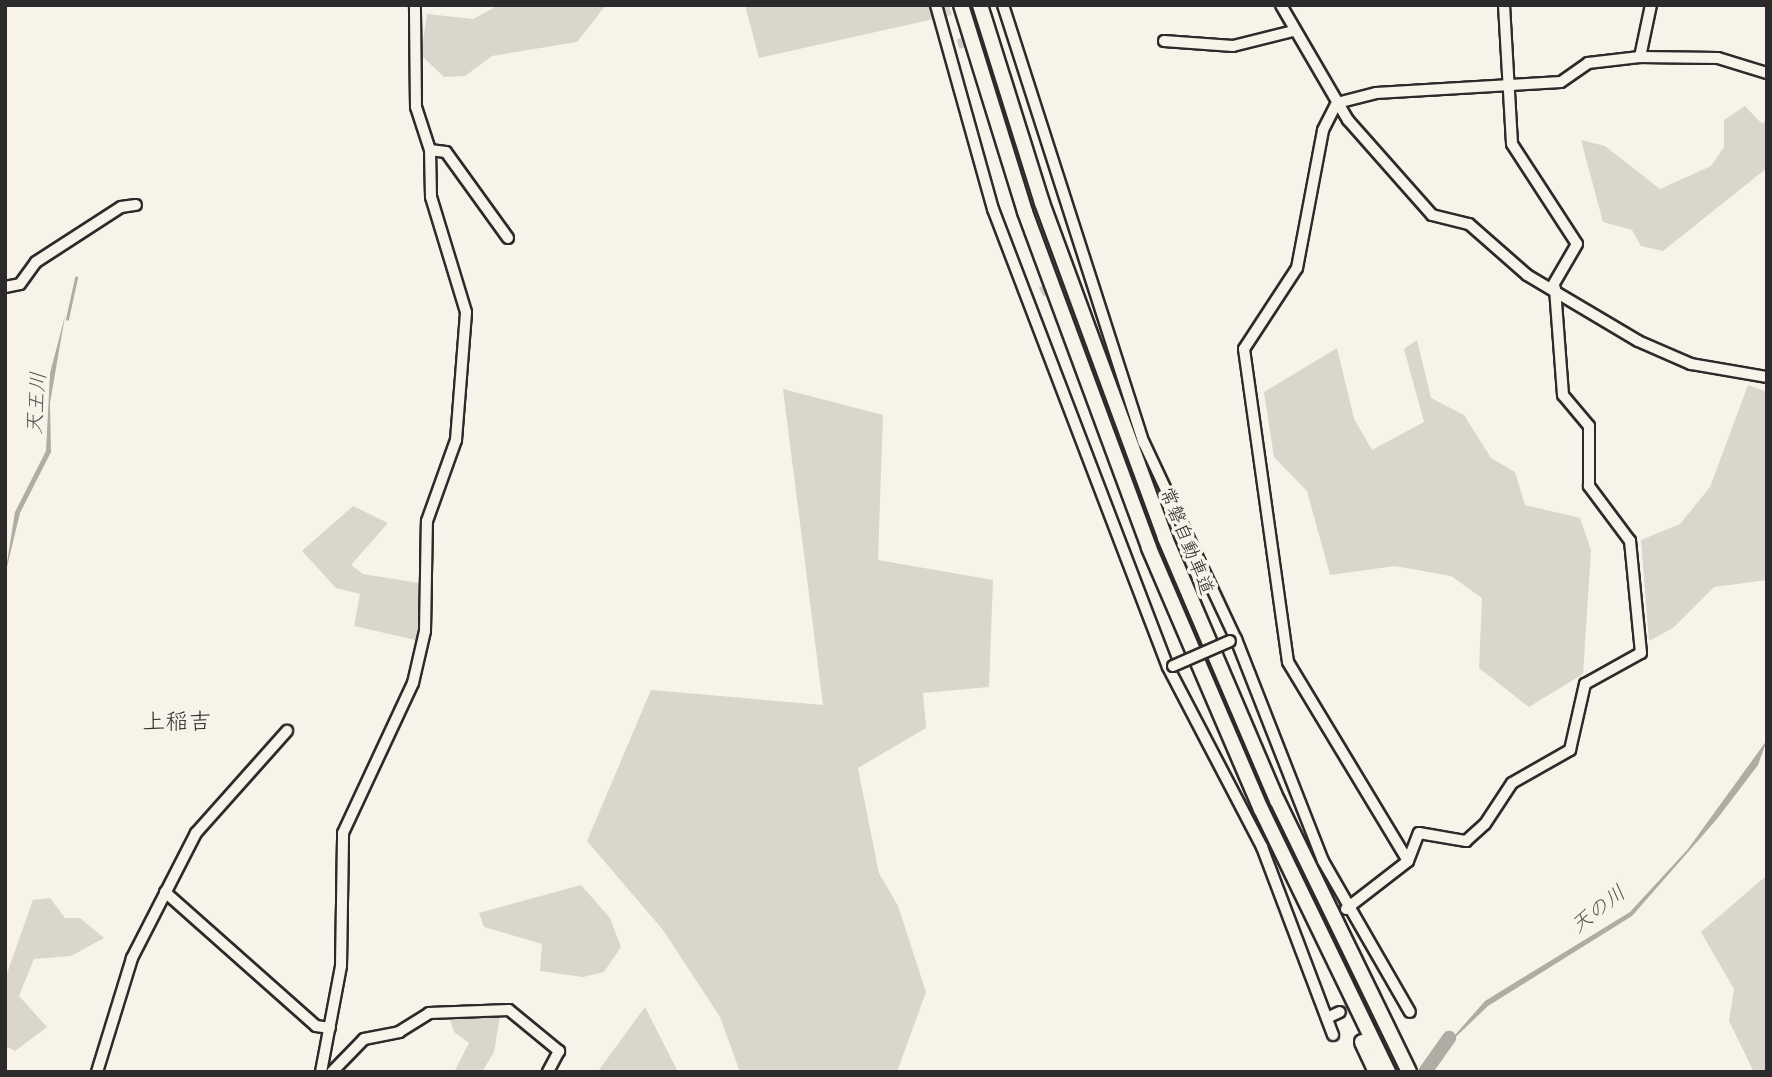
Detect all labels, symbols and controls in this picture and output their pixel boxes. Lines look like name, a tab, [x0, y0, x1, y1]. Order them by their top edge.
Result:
water label: 天王川	[21, 371, 51, 435]
street label: 常磐自動車道	[1155, 484, 1219, 598]
district label: 上稲吉	[143, 707, 211, 735]
water label: 天の川	[1565, 880, 1631, 938]

